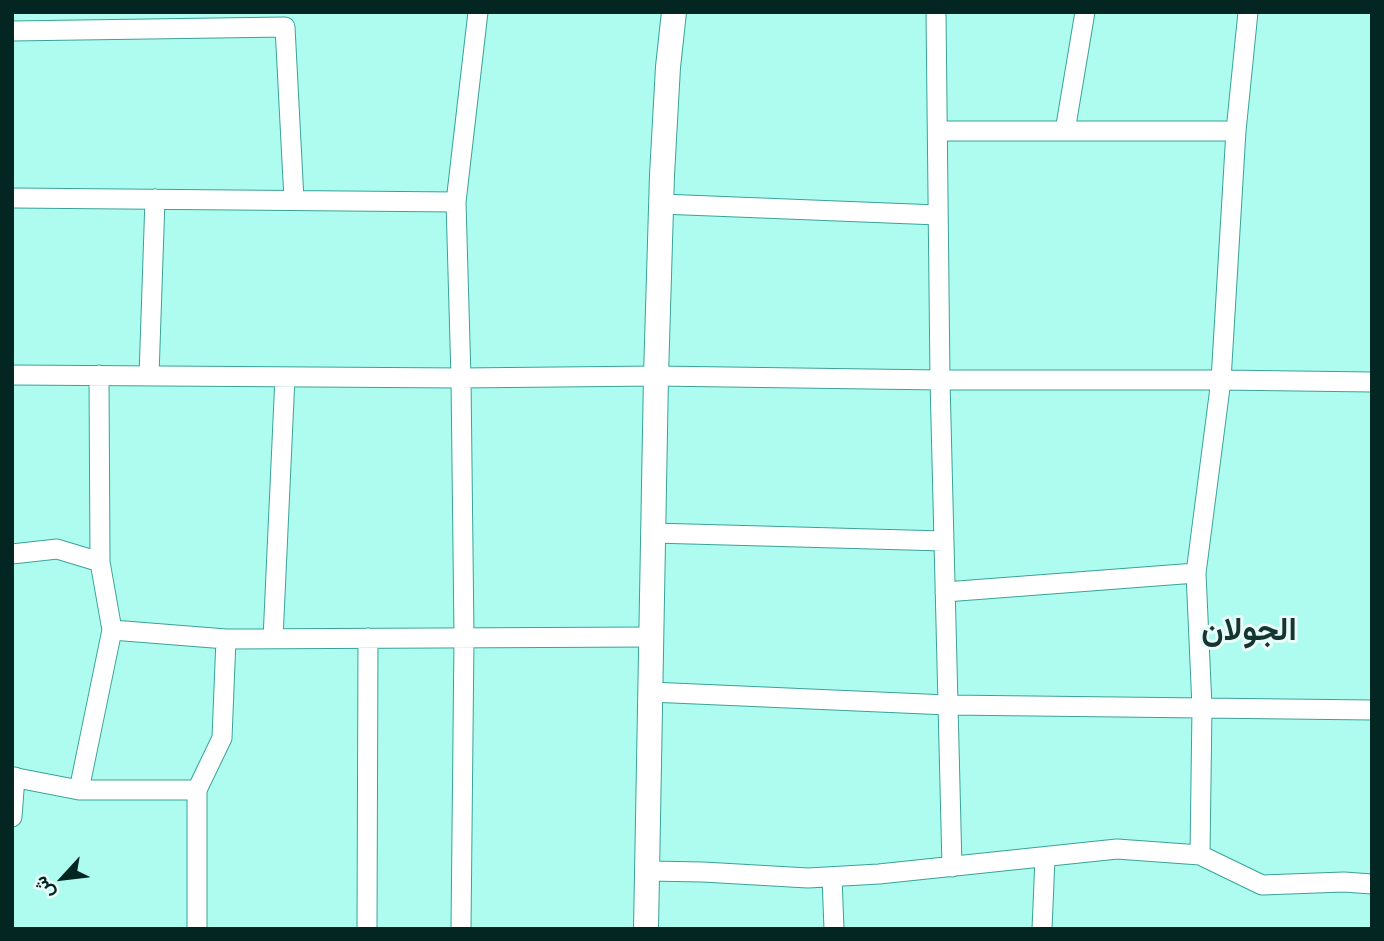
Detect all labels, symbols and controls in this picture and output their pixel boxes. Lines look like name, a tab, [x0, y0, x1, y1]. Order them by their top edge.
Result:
district label: الجولان	[1201, 612, 1297, 650]
north arrow	[28, 843, 98, 913]
text: ش	[28, 872, 59, 903]

